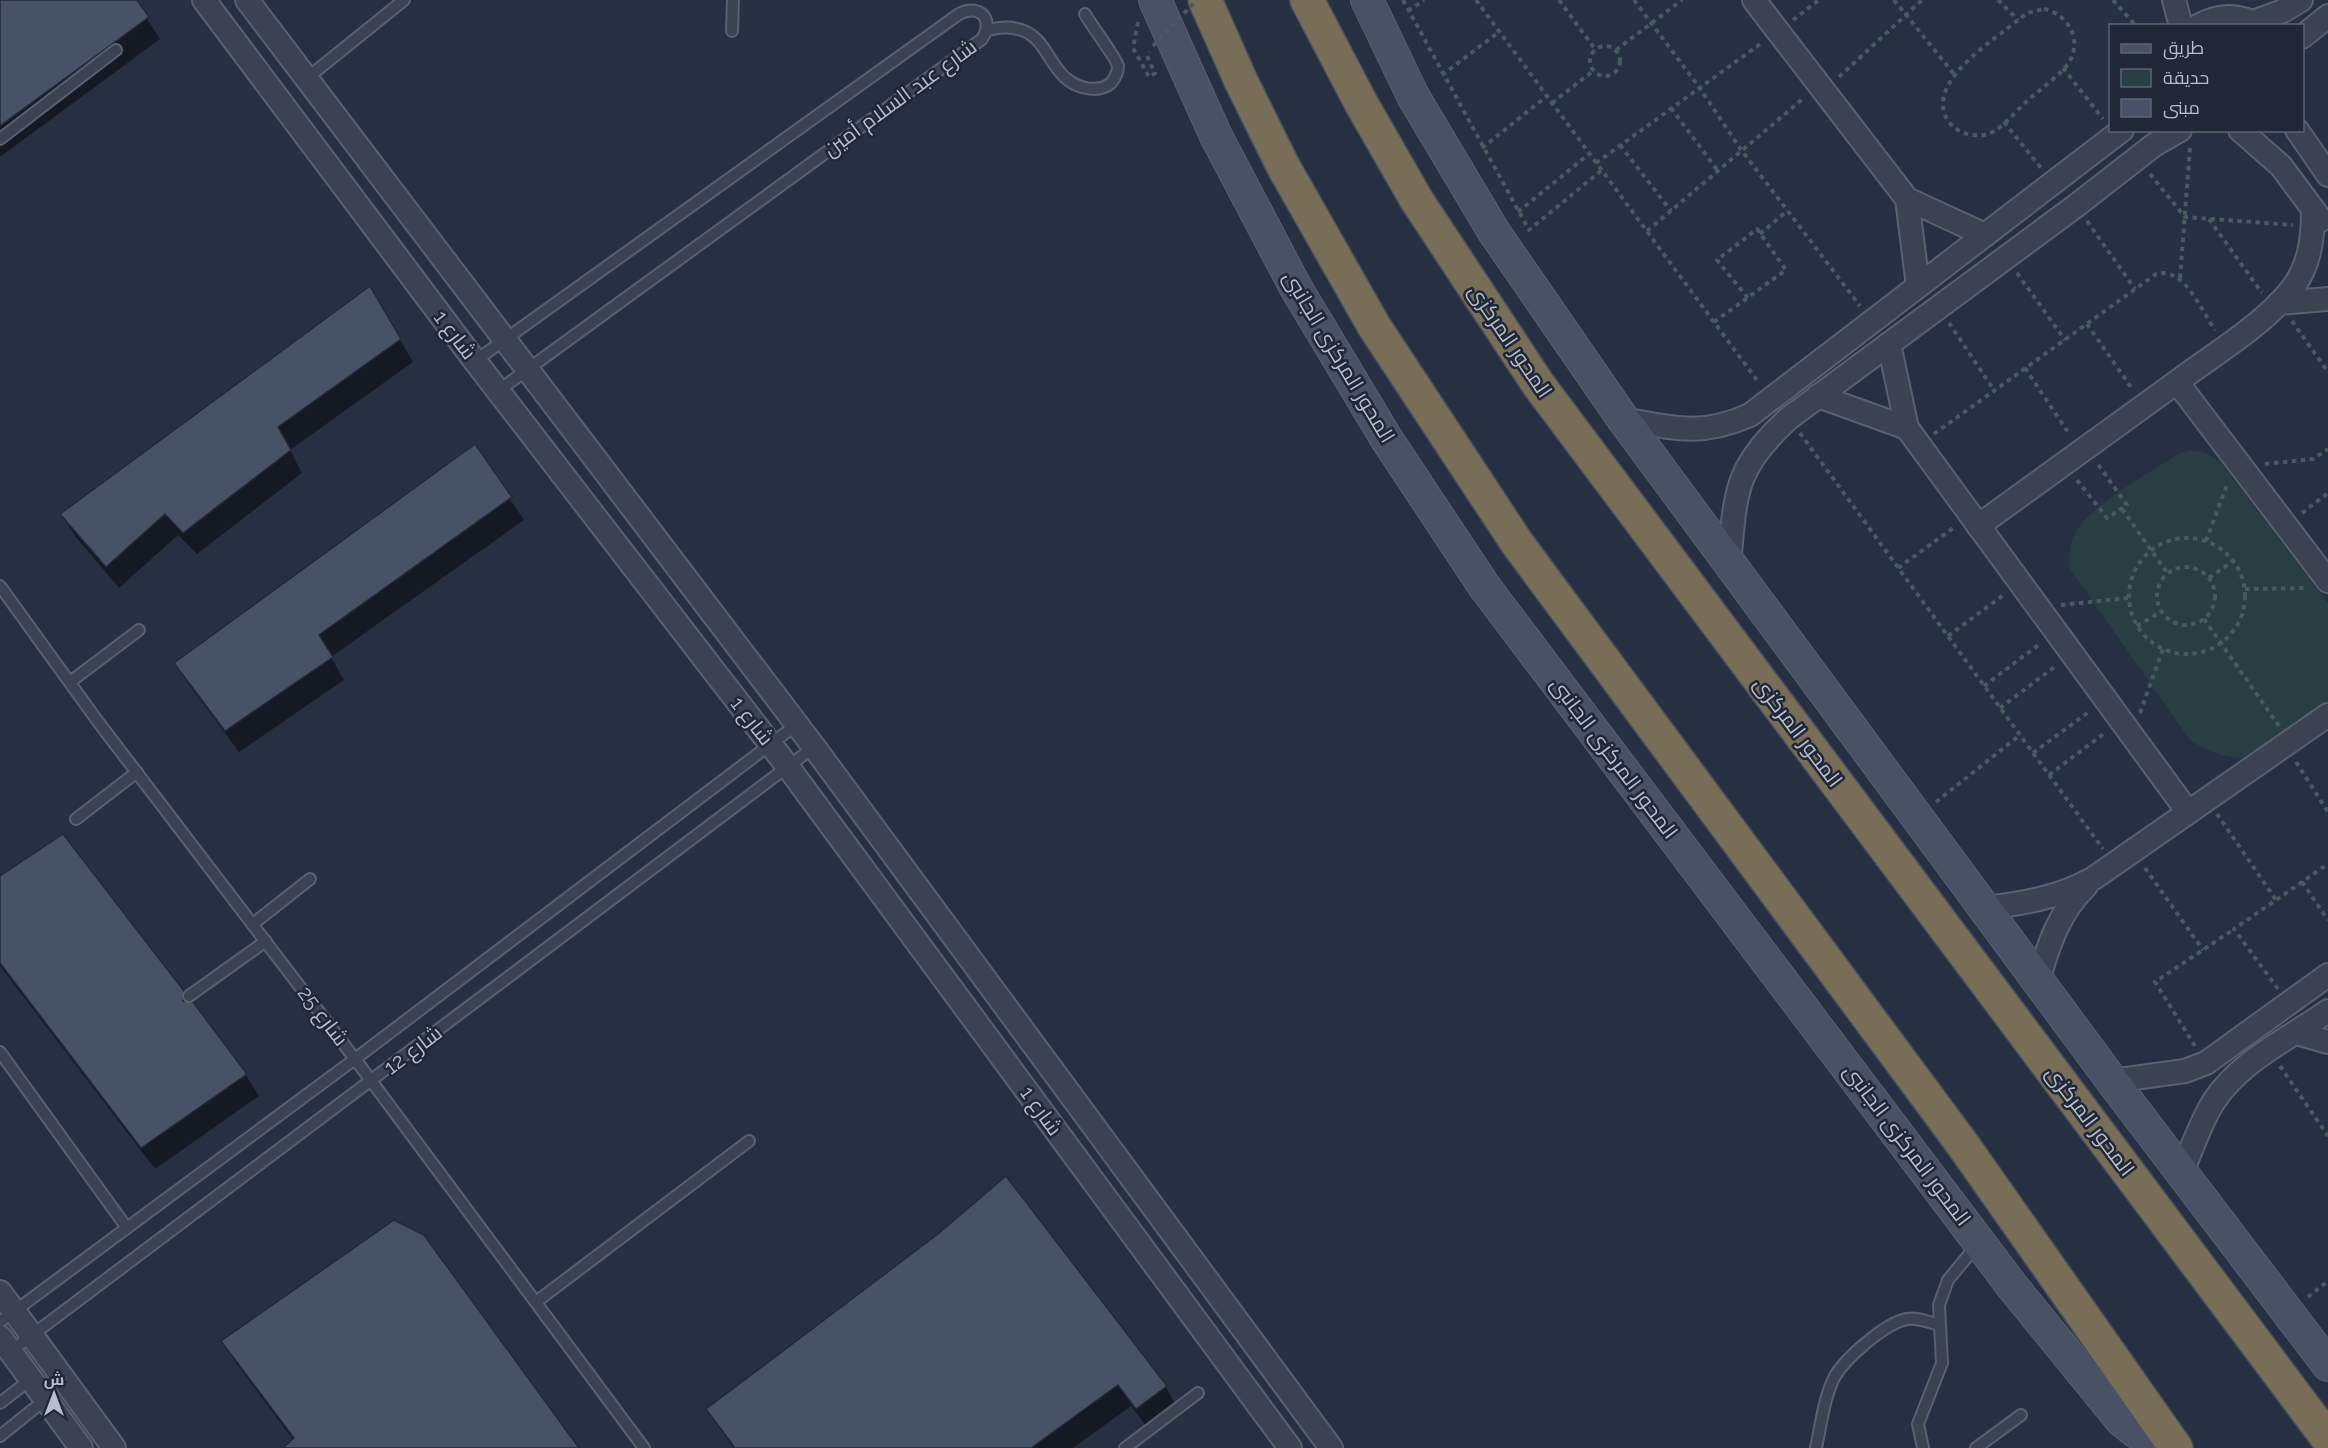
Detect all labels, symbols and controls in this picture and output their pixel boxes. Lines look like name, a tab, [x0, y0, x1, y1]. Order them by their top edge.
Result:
legend	[2109, 24, 2304, 132]
street label: شارع عبد السلام أمين	[818, 34, 982, 163]
text: طريق	[2163, 37, 2204, 60]
text: حديقة	[2163, 67, 2209, 88]
text: مبنى	[2163, 97, 2200, 119]
street label: المحور المركزى الجانبى	[1277, 266, 1401, 448]
street label: المحور المركزى	[1462, 279, 1558, 403]
street label: شارع 1	[427, 305, 482, 365]
street label: المحور المركزى الجانبى	[1545, 672, 1683, 844]
street label: المحور المركزى	[1748, 672, 1848, 792]
street label: شارع 1	[724, 691, 779, 751]
street label: شارع 25	[291, 981, 354, 1052]
street label: شارع 12	[379, 1020, 448, 1081]
street label: المحور المركزى الجانبى	[1838, 1059, 1976, 1231]
street label: المحور المركزى	[2040, 1061, 2140, 1181]
street label: شارع 1	[1013, 1081, 1068, 1141]
north arrow	[24, 1364, 84, 1424]
text: ش	[44, 1370, 64, 1389]

